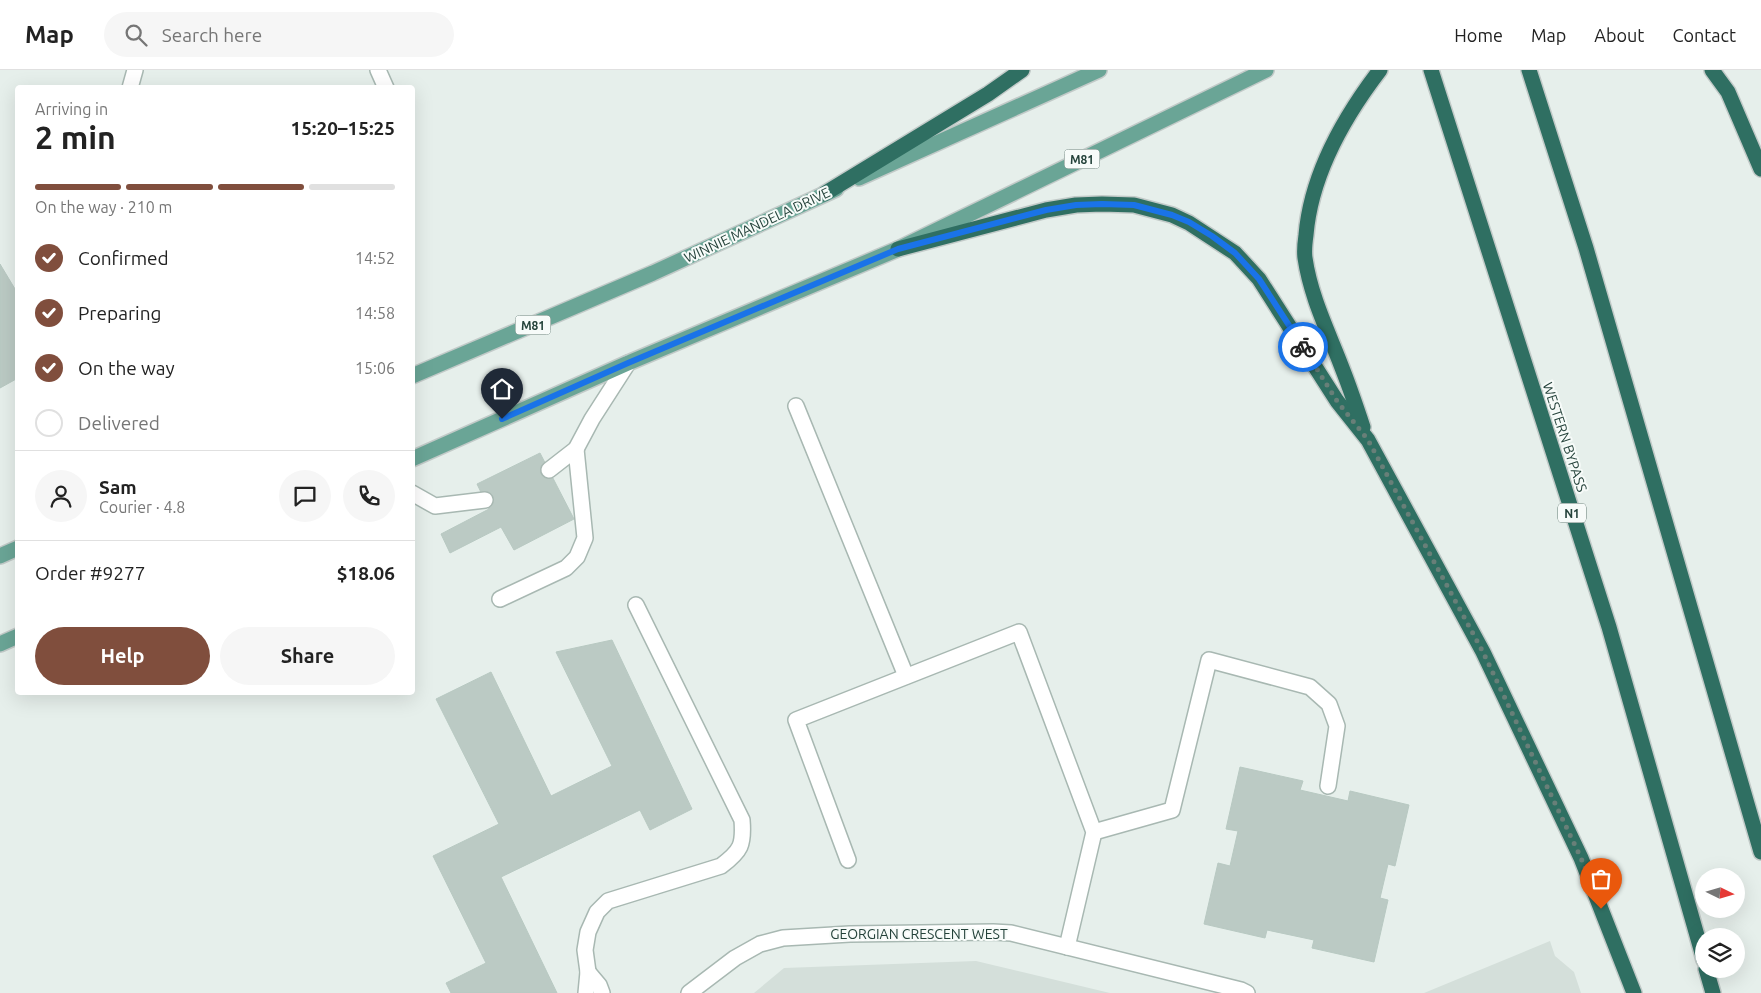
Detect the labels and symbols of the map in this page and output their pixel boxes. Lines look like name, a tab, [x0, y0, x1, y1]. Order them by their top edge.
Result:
road number: M81	[1064, 150, 1100, 168]
street label: WINNIE MANDELA DRIVE	[682, 184, 833, 266]
road number: M81	[516, 316, 550, 334]
courier	[1278, 322, 1328, 372]
pin	[481, 368, 523, 419]
street label: WESTERN BYPASS	[1540, 380, 1590, 494]
road number: N1	[1558, 503, 1586, 522]
pin	[1580, 858, 1622, 909]
north arrow	[1695, 868, 1745, 918]
street label: GEORGIAN CRESCENT WEST	[830, 926, 1008, 942]

